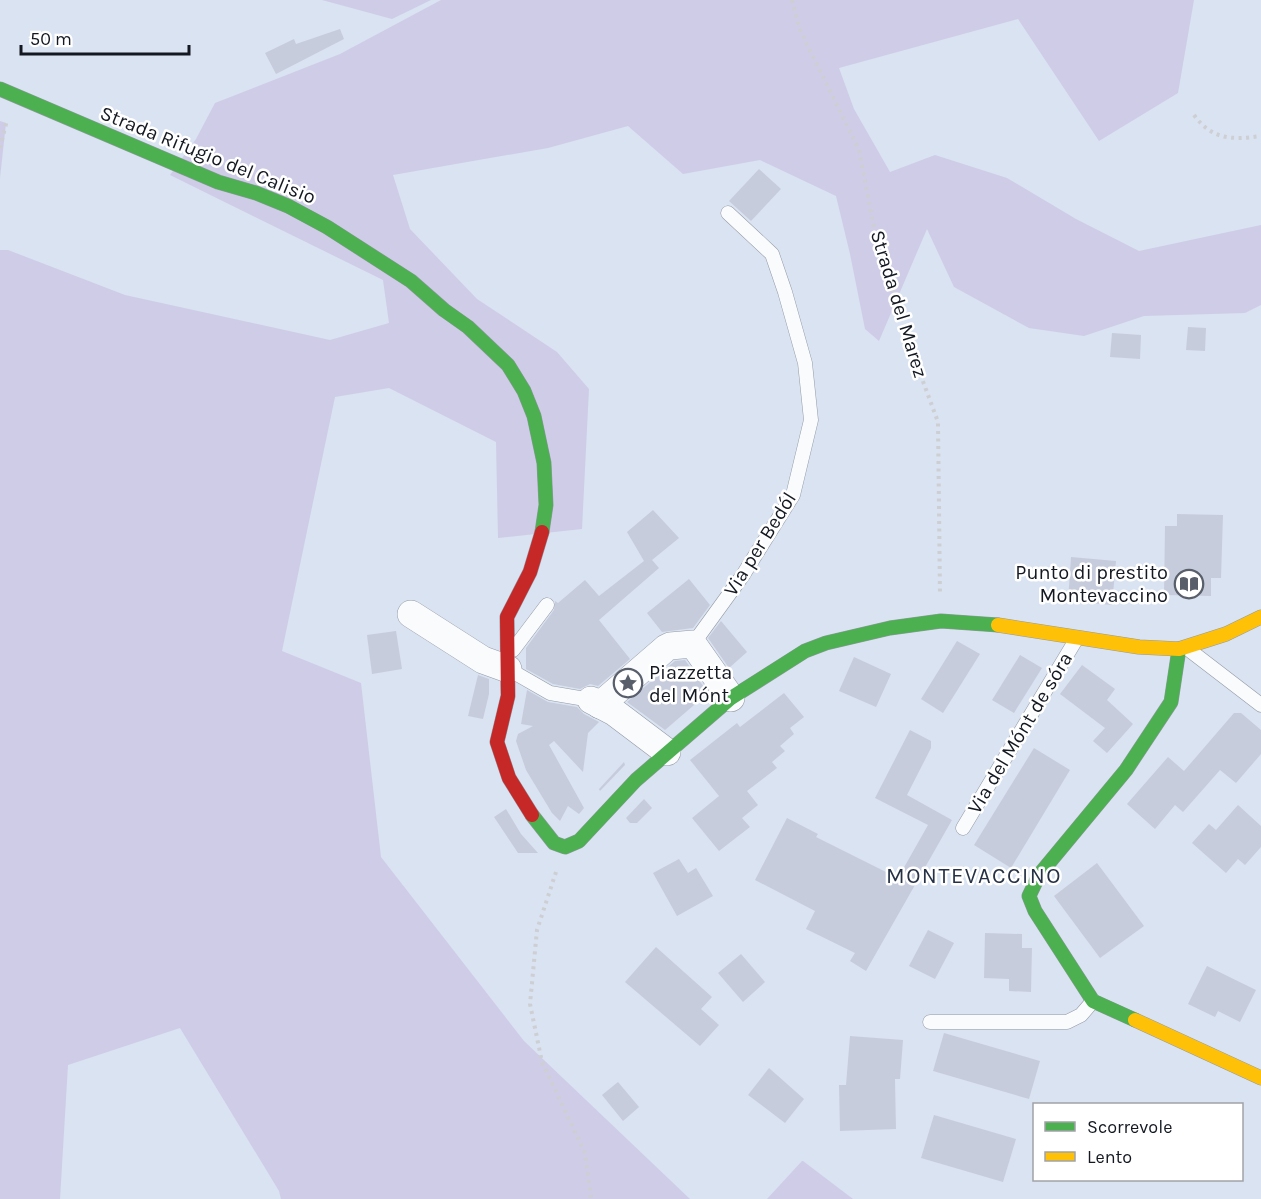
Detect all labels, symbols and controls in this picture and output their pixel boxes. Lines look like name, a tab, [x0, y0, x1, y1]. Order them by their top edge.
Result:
scale bar	[21, 18, 189, 56]
text: 50 m	[30, 28, 72, 50]
street label: Strada Rifugio del Calisio	[97, 101, 319, 209]
street label: Strada del Marez	[866, 228, 932, 380]
street label: Via per Bedól	[719, 488, 801, 600]
place label: Punto di prestito Montevaccino	[1015, 561, 1168, 607]
library icon: Punto di prestito Montevaccino	[1173, 568, 1205, 600]
street label: Via del Mónt de sóra	[963, 648, 1077, 818]
place label: Piazzetta del Mónt	[649, 661, 732, 707]
place icon: Piazzetta del Mónt	[612, 667, 644, 699]
district label: MONTEVACCINO	[886, 863, 1062, 889]
legend	[1033, 1103, 1243, 1181]
text: Scorrevole	[1087, 1116, 1172, 1138]
text: Lento	[1087, 1146, 1132, 1168]

